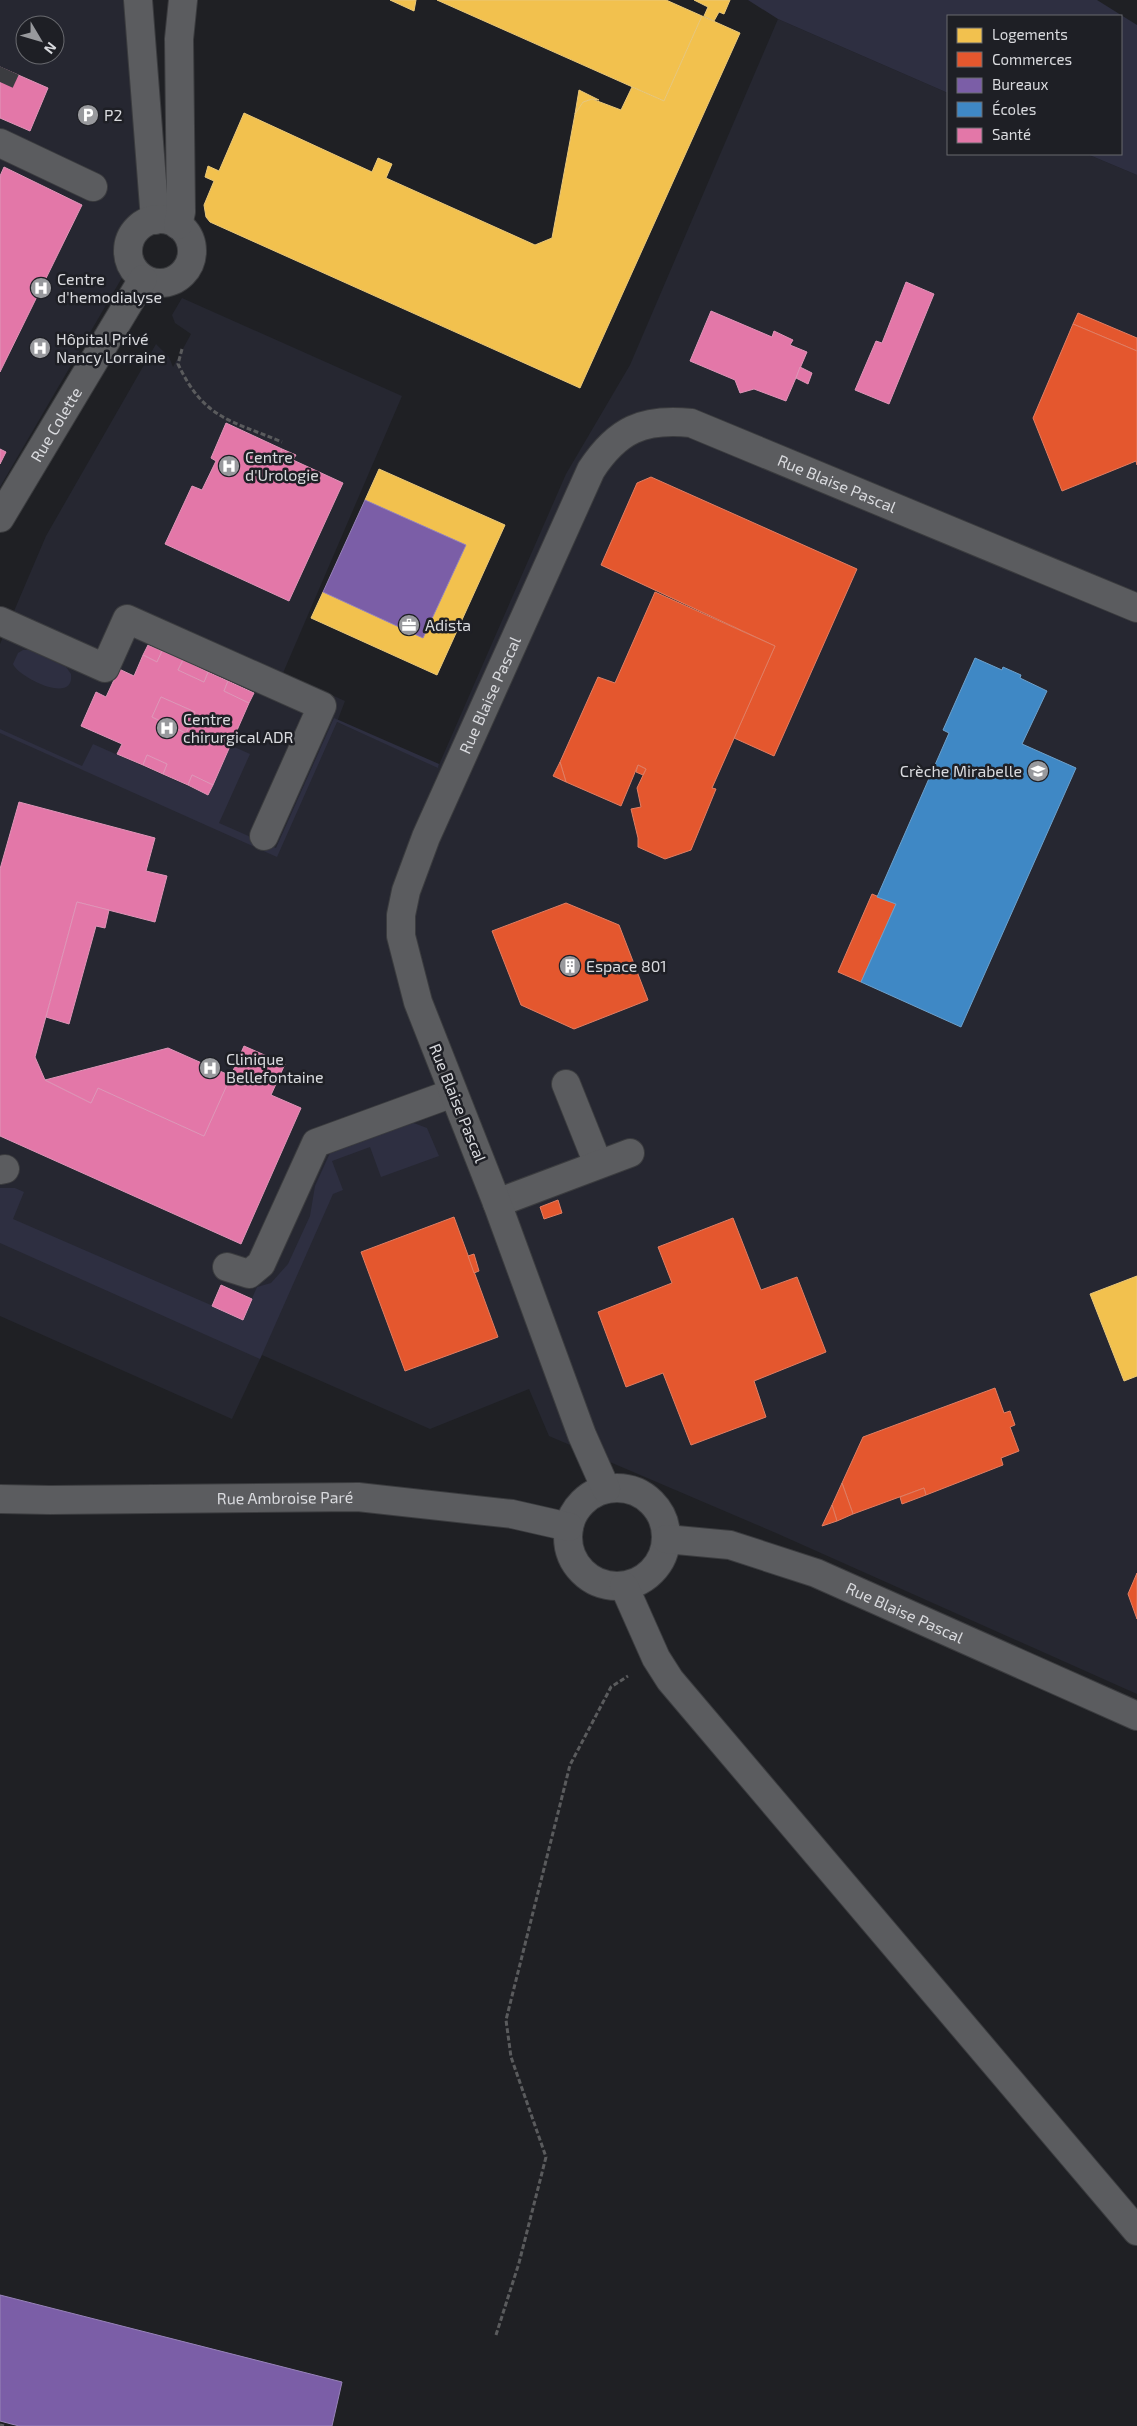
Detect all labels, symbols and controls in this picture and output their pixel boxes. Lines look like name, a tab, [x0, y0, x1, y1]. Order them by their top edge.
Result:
north arrow	[15, 15, 65, 65]
legend	[947, 15, 1122, 155]
text: Logements	[992, 25, 1068, 43]
text: N	[41, 39, 60, 58]
text: Commerces	[992, 50, 1072, 68]
text: Bureaux	[992, 75, 1049, 93]
text: Écoles	[992, 100, 1036, 118]
parking icon: P2	[76, 103, 100, 127]
place label: P2	[104, 105, 122, 124]
text: Santé	[992, 125, 1031, 143]
place label: Centre d'hemodialyse	[57, 269, 162, 306]
hospital icon: Centre d'hemodialyse	[29, 276, 53, 300]
place label: Hôpital Privé Nancy Lorraine	[56, 329, 166, 366]
hospital icon: Hôpital Privé Nancy Lorraine	[28, 336, 52, 360]
street label: Rue Colette	[26, 383, 85, 465]
place label: Centre d'Urologie	[245, 447, 319, 484]
street label: Rue Blaise Pascal	[775, 450, 900, 516]
hospital icon: Centre d'Urologie	[217, 454, 241, 478]
office icon: Adista	[397, 613, 421, 637]
place label: Adista	[425, 615, 471, 634]
street label: Rue Blaise Pascal	[455, 633, 524, 757]
place label: Centre chirurgical ADR	[183, 709, 294, 746]
hospital icon: Centre chirurgical ADR	[155, 716, 179, 740]
school or university icon: Crèche Mirabelle	[1026, 759, 1050, 783]
place label: Crèche Mirabelle	[900, 761, 1022, 780]
building icon: Espace 801	[558, 954, 582, 978]
place label: Espace 801	[586, 956, 667, 975]
street label: Rue Blaise Pascal	[426, 1041, 491, 1165]
place label: Clinique Bellefontaine	[226, 1049, 324, 1086]
hospital icon: Clinique Bellefontaine	[198, 1056, 222, 1080]
street label: Rue Ambroise Paré	[217, 1487, 353, 1507]
street label: Rue Blaise Pascal	[843, 1578, 967, 1647]

